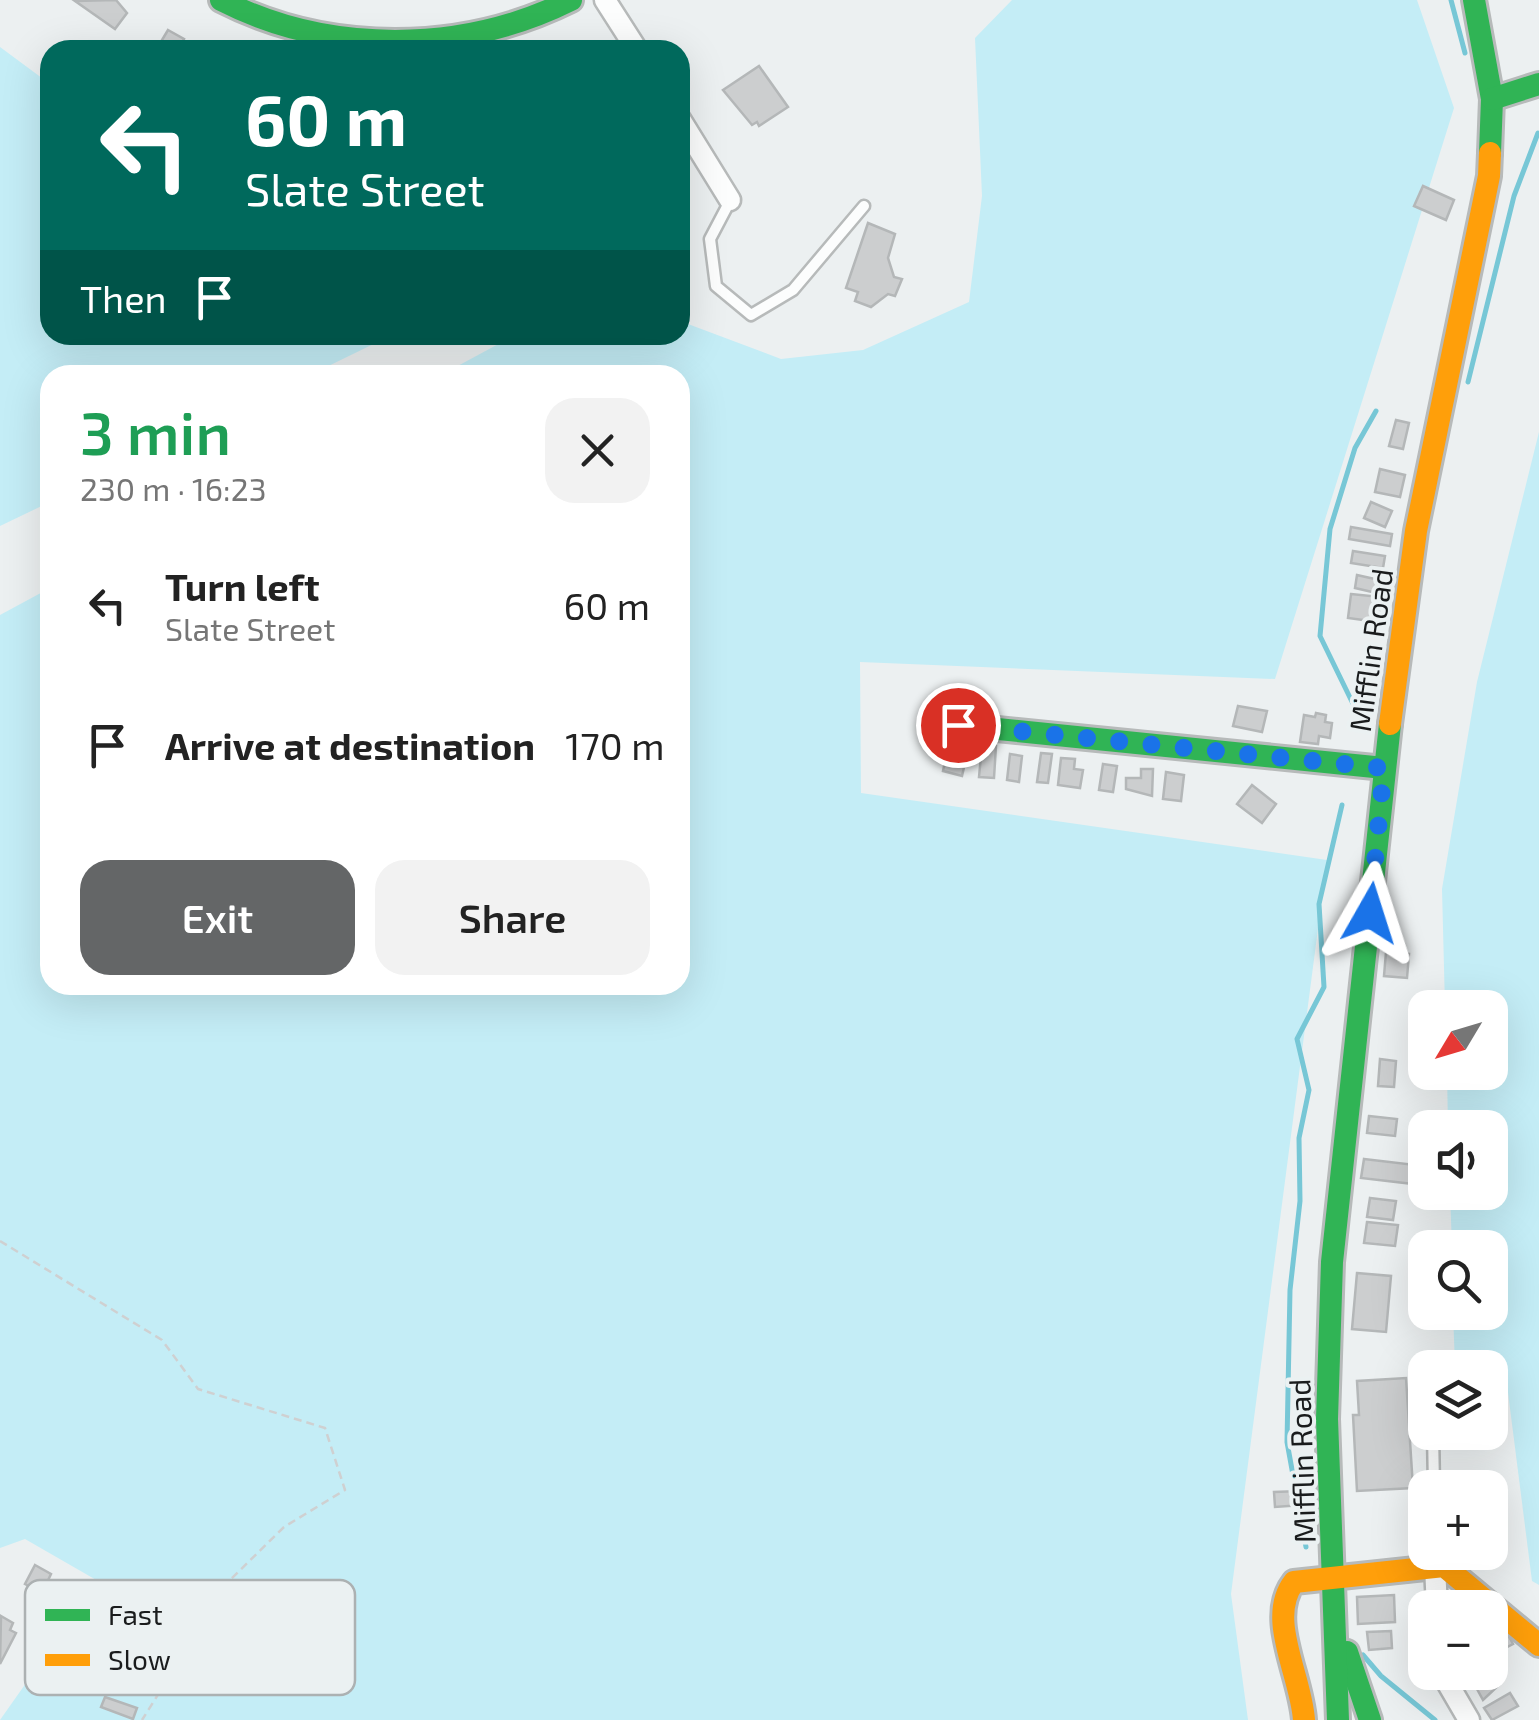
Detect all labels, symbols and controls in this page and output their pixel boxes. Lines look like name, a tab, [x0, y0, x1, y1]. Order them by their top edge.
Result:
text: 60 m	[245, 76, 407, 160]
icon: left	[80, 80, 210, 210]
text: Slate Street	[245, 161, 485, 215]
icon: arrive	[187, 270, 242, 325]
text: Then	[80, 275, 167, 321]
text: 3 min	[80, 395, 231, 467]
button: close	[545, 398, 650, 503]
text: 230 m · 16:23	[80, 469, 266, 507]
text: Turn left	[165, 563, 320, 609]
street label: Mifflin Road	[1341, 566, 1399, 734]
icon: left	[80, 578, 135, 633]
text: 60 m	[564, 582, 650, 628]
text: Slate Street	[165, 609, 335, 647]
pin	[916, 683, 1001, 768]
icon: arrive	[931, 698, 986, 753]
icon: arrive	[80, 718, 135, 773]
text: Arrive at destination	[165, 722, 535, 768]
text: 170 m	[565, 722, 664, 768]
button: Exit	[80, 860, 355, 975]
button: Share	[375, 860, 650, 975]
position arrow	[1318, 861, 1422, 965]
north arrow	[1408, 990, 1508, 1090]
map controls	[1408, 990, 1508, 1690]
button: sound	[1408, 1110, 1508, 1210]
button: search	[1408, 1230, 1508, 1330]
button: layers	[1408, 1350, 1508, 1450]
street label: Mifflin Road	[1280, 1378, 1322, 1544]
button: +	[1408, 1470, 1508, 1570]
legend	[25, 1580, 355, 1695]
button: −	[1408, 1590, 1508, 1690]
text: Fast	[108, 1597, 163, 1631]
text: Slow	[108, 1642, 171, 1676]

